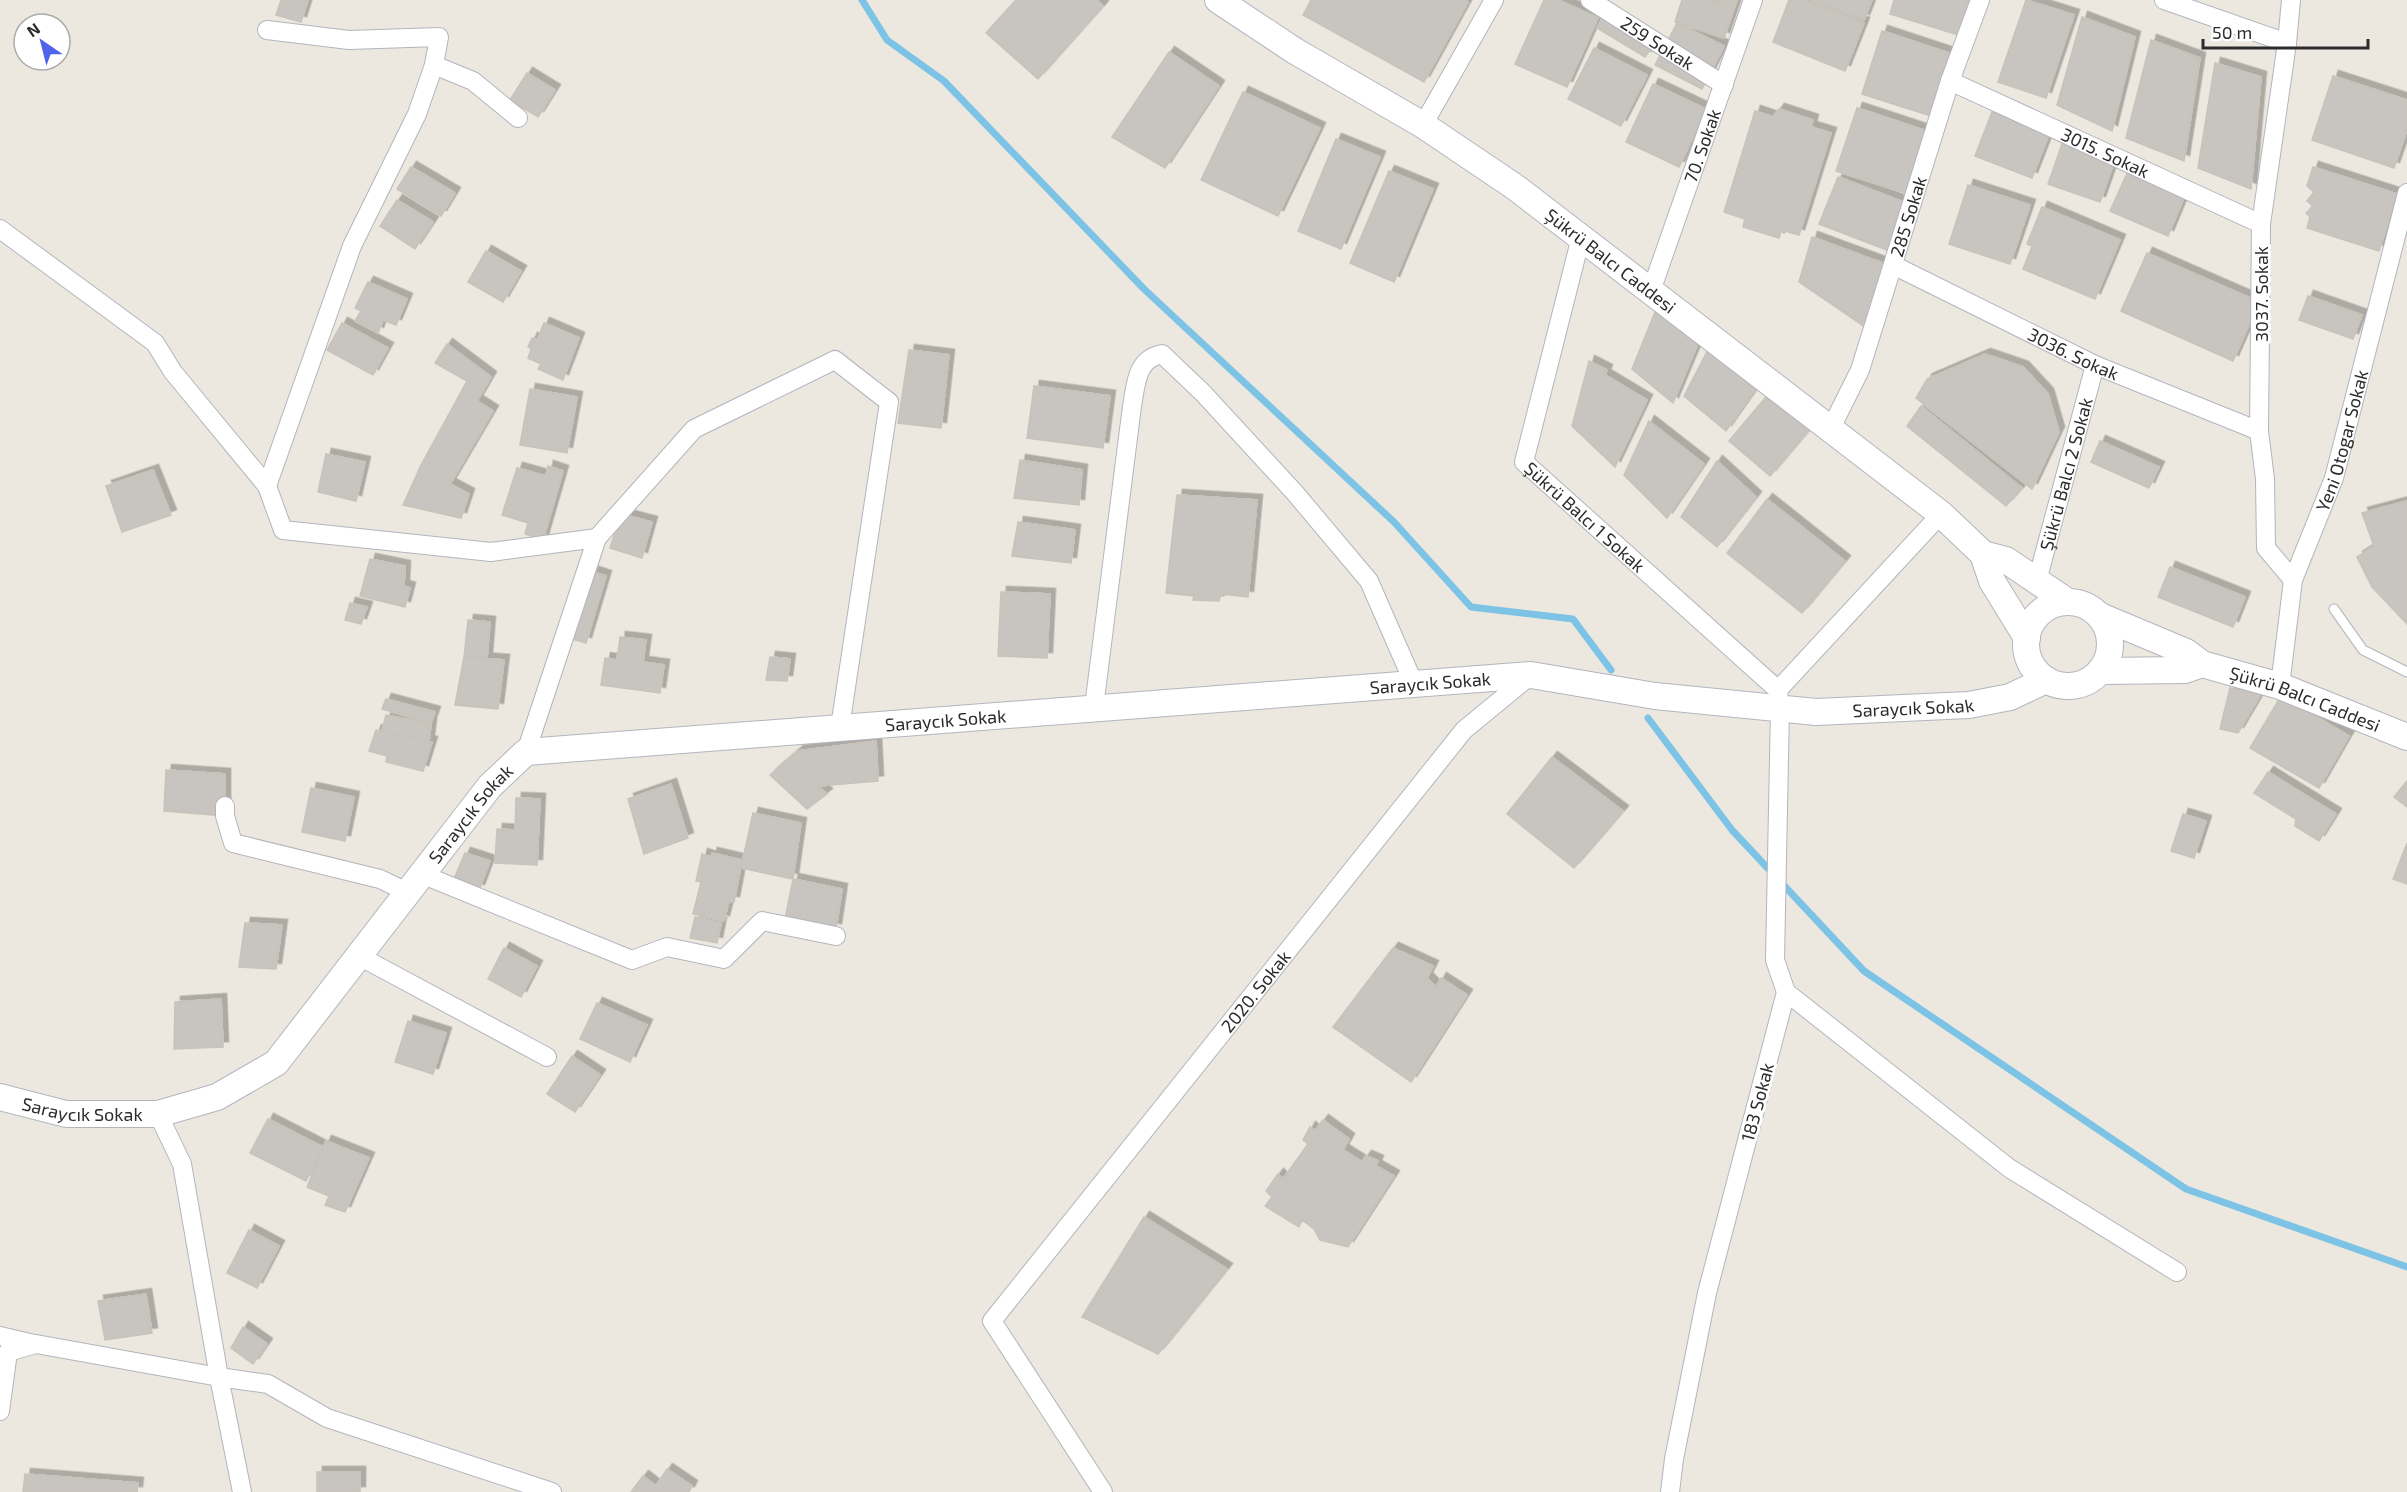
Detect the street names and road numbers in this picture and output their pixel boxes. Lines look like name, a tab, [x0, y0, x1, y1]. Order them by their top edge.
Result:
street label: 259 Sokak	[1617, 11, 1698, 74]
street label: 70. Sokak	[1679, 106, 1725, 186]
street label: 3015. Sokak	[2058, 123, 2153, 182]
street label: 285 Sokak	[1885, 173, 1931, 259]
street label: Şükrü Balcı Caddesi	[1541, 203, 1681, 318]
street label: 3037. Sokak	[2250, 246, 2272, 342]
street label: 3036. Sokak	[2024, 323, 2122, 384]
street label: Yeni Otogar Sokak	[2311, 367, 2372, 514]
street label: Şükrü Balcı 2 Sokak	[2035, 395, 2097, 553]
street label: Şükrü Balcı 1 Sokak	[1519, 457, 1650, 577]
street label: Şükrü Balcı Caddesi	[2227, 661, 2384, 736]
street label: Saraycık Sokak	[1369, 667, 1492, 698]
street label: Saraycık Sokak	[1852, 693, 1976, 721]
street label: Saraycık Sokak	[884, 704, 1007, 735]
street label: Saraycık Sokak	[424, 759, 517, 867]
street label: 2020. Sokak	[1216, 946, 1295, 1037]
street label: 183 Sokak	[1736, 1060, 1778, 1144]
street label: Saraycık Sokak	[20, 1092, 143, 1125]

